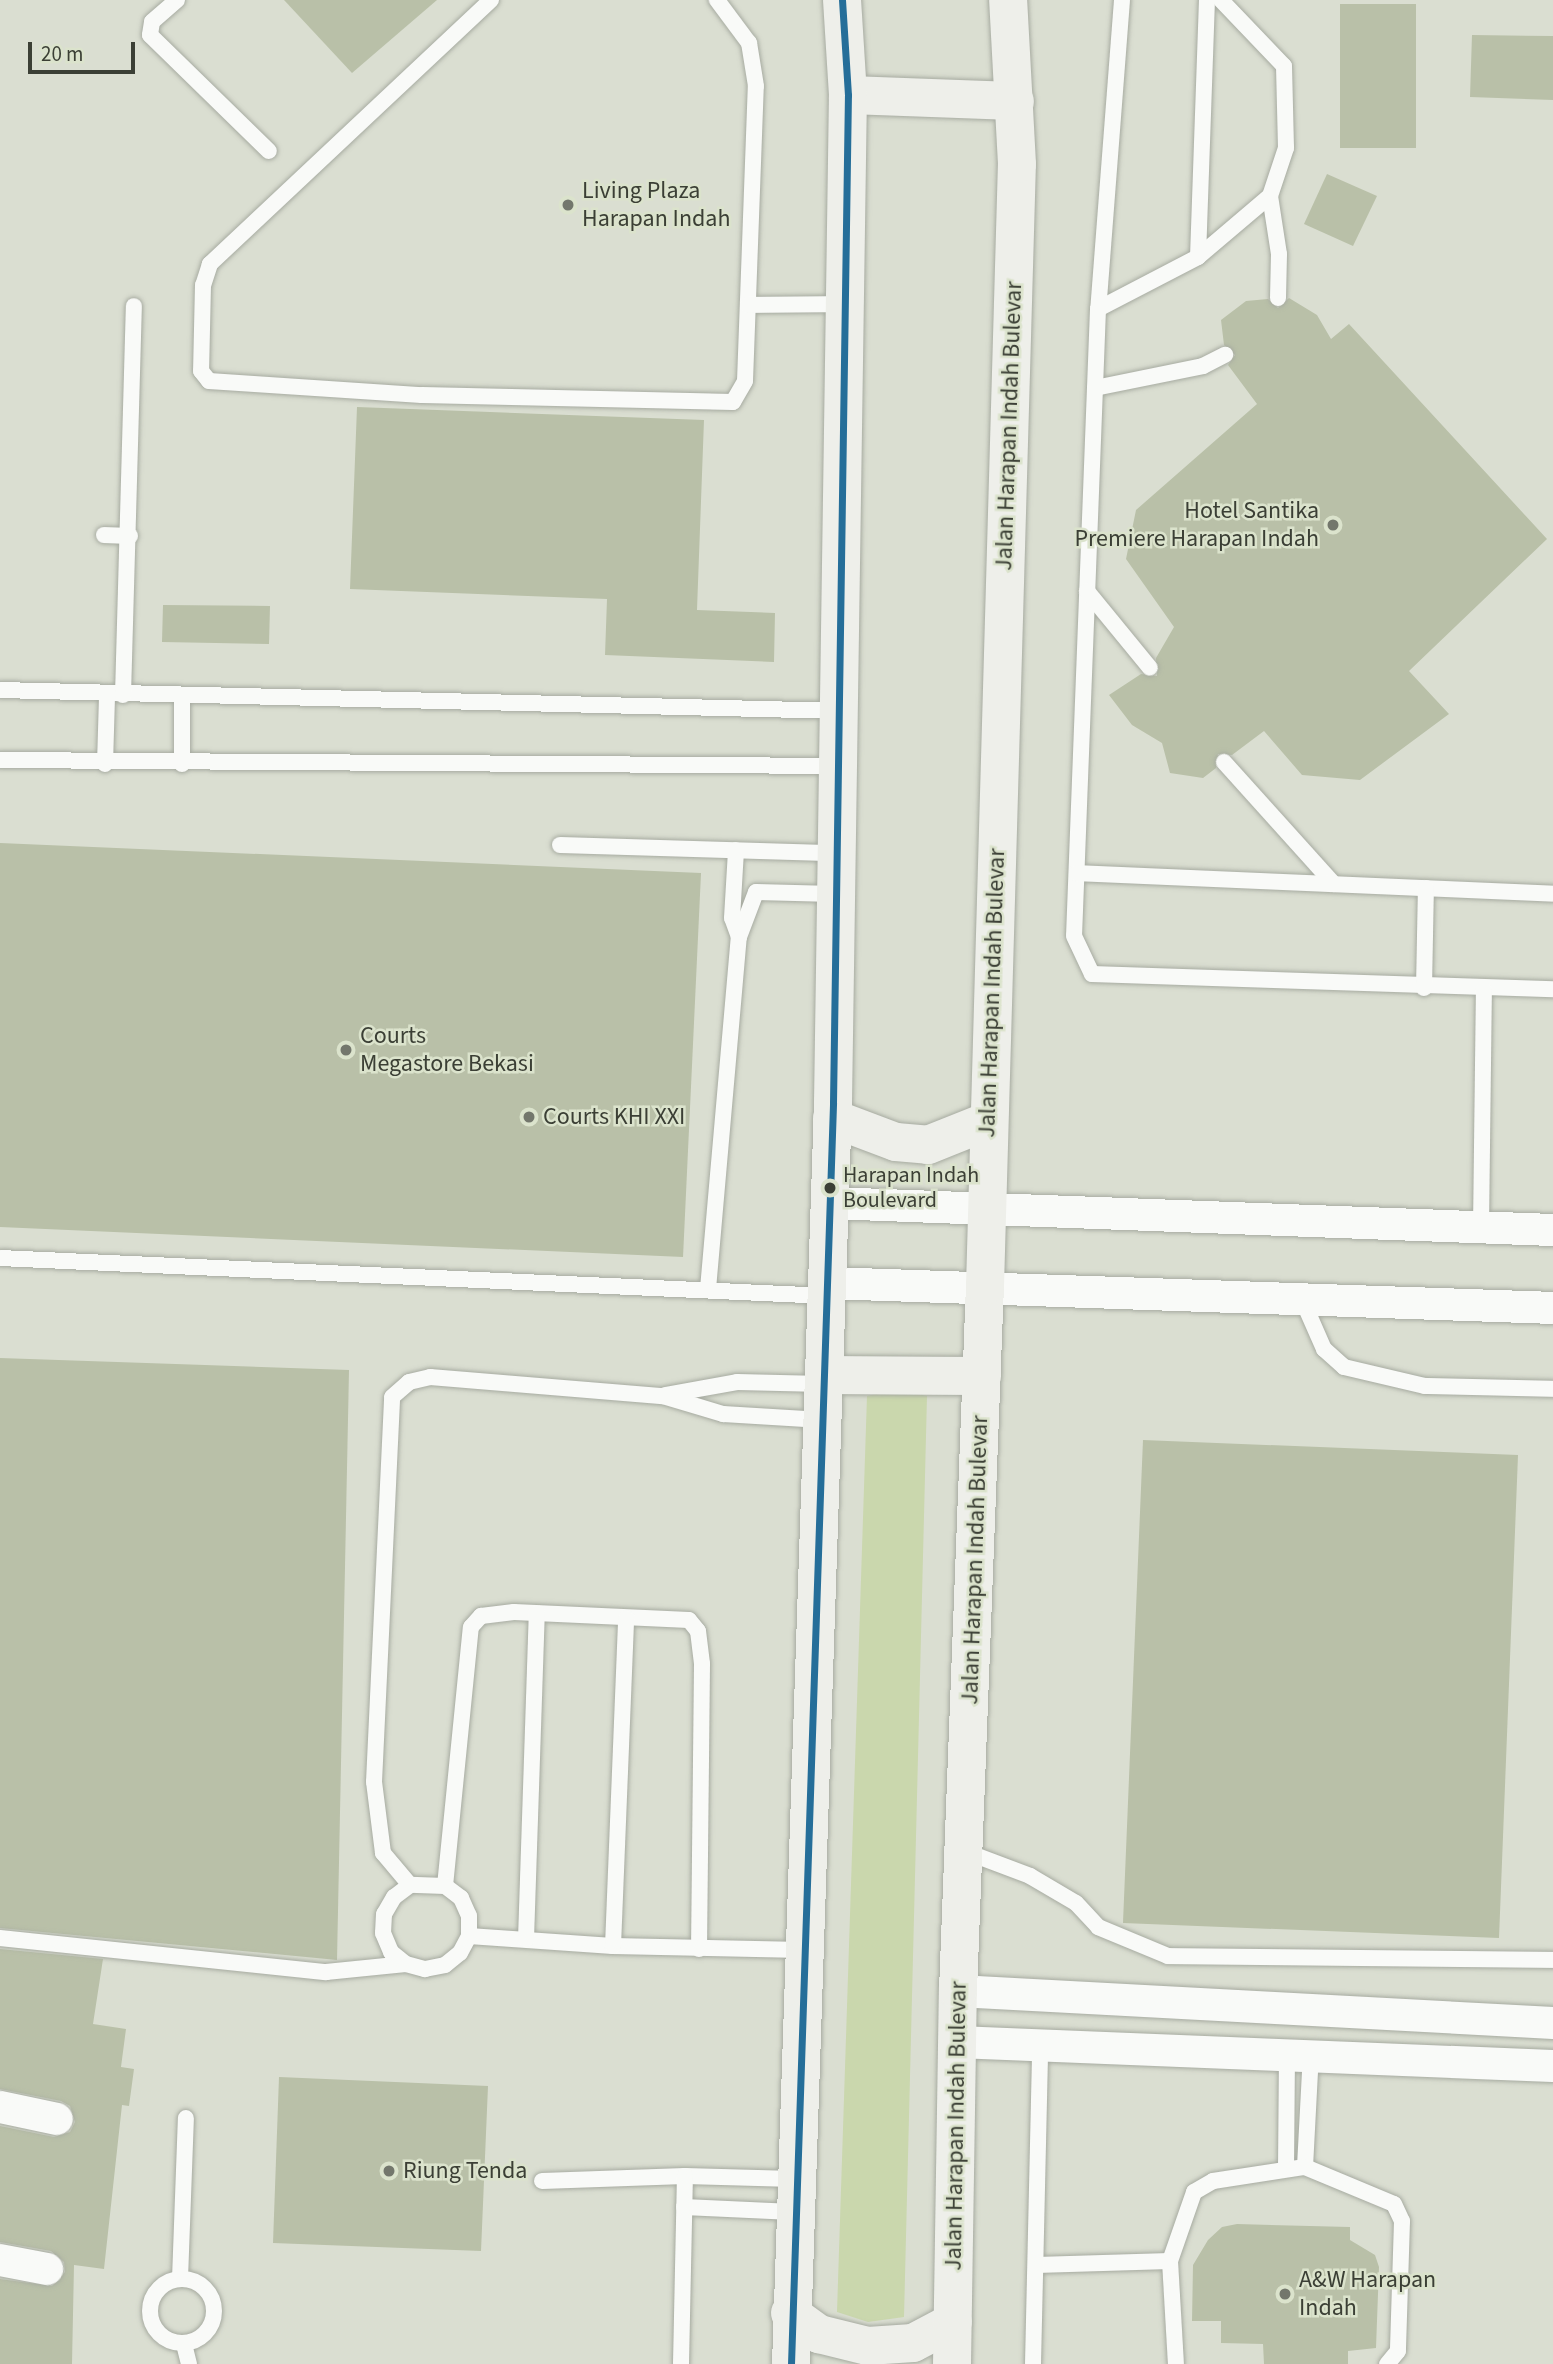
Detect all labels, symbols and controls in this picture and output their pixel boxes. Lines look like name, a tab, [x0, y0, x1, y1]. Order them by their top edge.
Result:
scale bar	[32, 28, 138, 72]
text: 20 m	[41, 39, 83, 69]
place label: Living Plaza Harapan Indah	[582, 177, 731, 233]
marker: Living Plaza Harapan Indah	[560, 197, 576, 213]
street label: Jalan Harapan Indah Bulevar	[990, 281, 1028, 571]
place label: Hotel Santika Premiere Harapan Indah	[1074, 497, 1319, 553]
marker: Hotel Santika Premiere Harapan Indah	[1325, 517, 1341, 533]
street label: Jalan Harapan Indah Bulevar	[973, 848, 1011, 1138]
place label: Courts Megastore Bekasi	[360, 1022, 534, 1078]
marker: Courts Megastore Bekasi	[338, 1042, 354, 1058]
place label: Courts KHI XXI	[543, 1103, 685, 1131]
marker: Courts KHI XXI	[521, 1109, 537, 1125]
place label: Harapan Indah Boulevard	[843, 1162, 979, 1214]
marker: Harapan Indah Boulevard	[823, 1181, 837, 1195]
street label: Jalan Harapan Indah Bulevar	[956, 1415, 994, 1705]
street label: Jalan Harapan Indah Bulevar	[939, 1981, 973, 2271]
place label: Riung Tenda	[403, 2157, 527, 2185]
marker: Riung Tenda	[381, 2163, 397, 2179]
place label: A&W Harapan Indah	[1299, 2266, 1436, 2322]
marker: A&W Harapan Indah	[1277, 2286, 1293, 2302]

